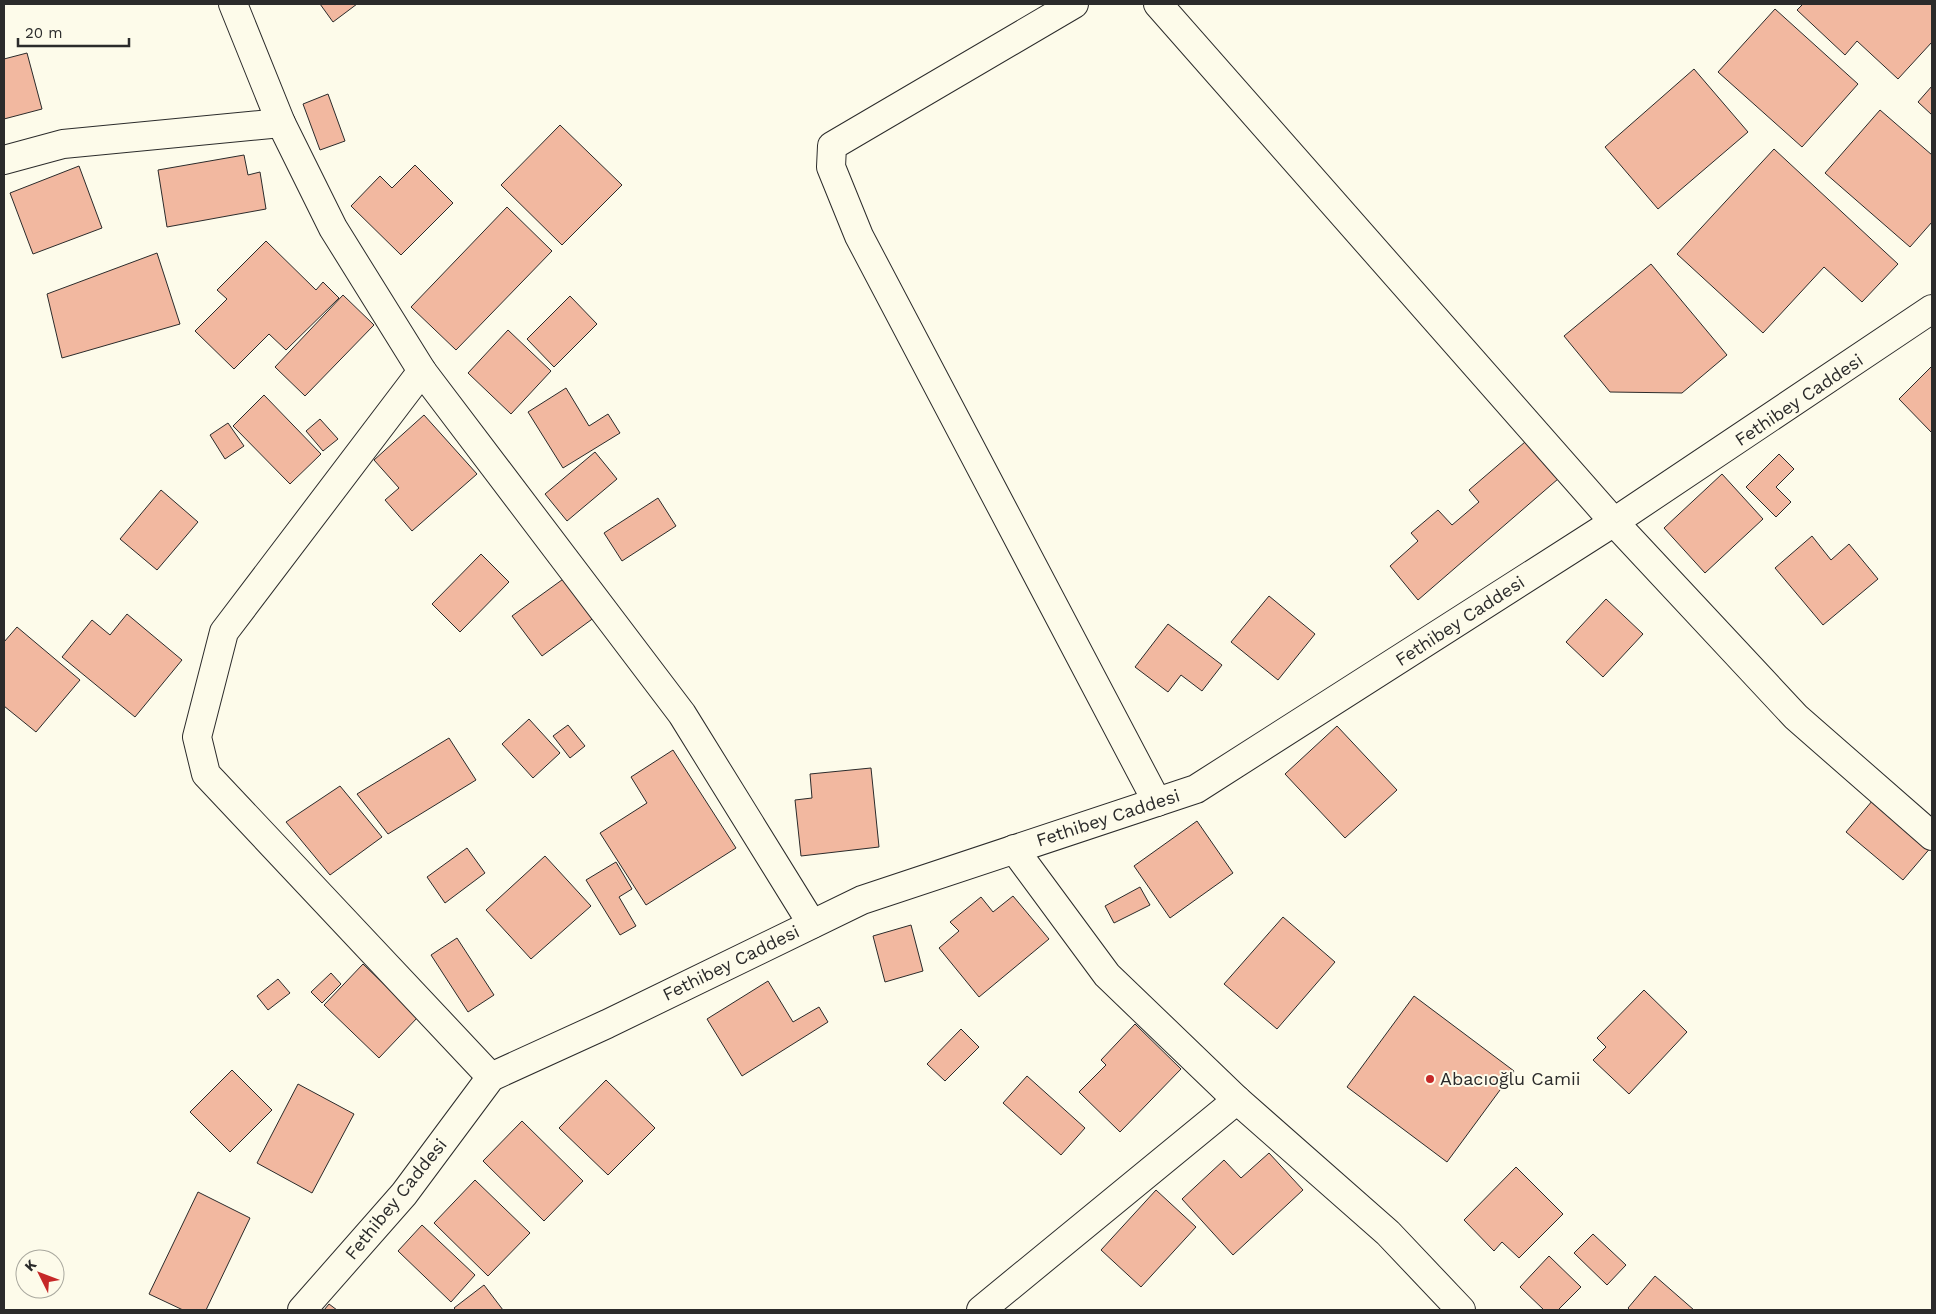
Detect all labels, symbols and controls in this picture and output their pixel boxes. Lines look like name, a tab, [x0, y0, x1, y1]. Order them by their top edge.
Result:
scale bar	[18, 15, 129, 47]
text: 20 m	[25, 24, 63, 42]
street label: Fethibey Caddesi	[1731, 349, 1867, 450]
street label: Fethibey Caddesi	[1391, 571, 1528, 670]
street label: Fethibey Caddesi	[1033, 784, 1182, 851]
street label: Fethibey Caddesi	[659, 920, 803, 1005]
place label: Abacıoğlu Camii	[1440, 1068, 1581, 1089]
marker: Abacıoğlu Camii	[1424, 1073, 1436, 1085]
street label: Fethibey Caddesi	[340, 1134, 451, 1263]
north arrow	[15, 1249, 65, 1299]
text: K	[21, 1256, 40, 1274]

